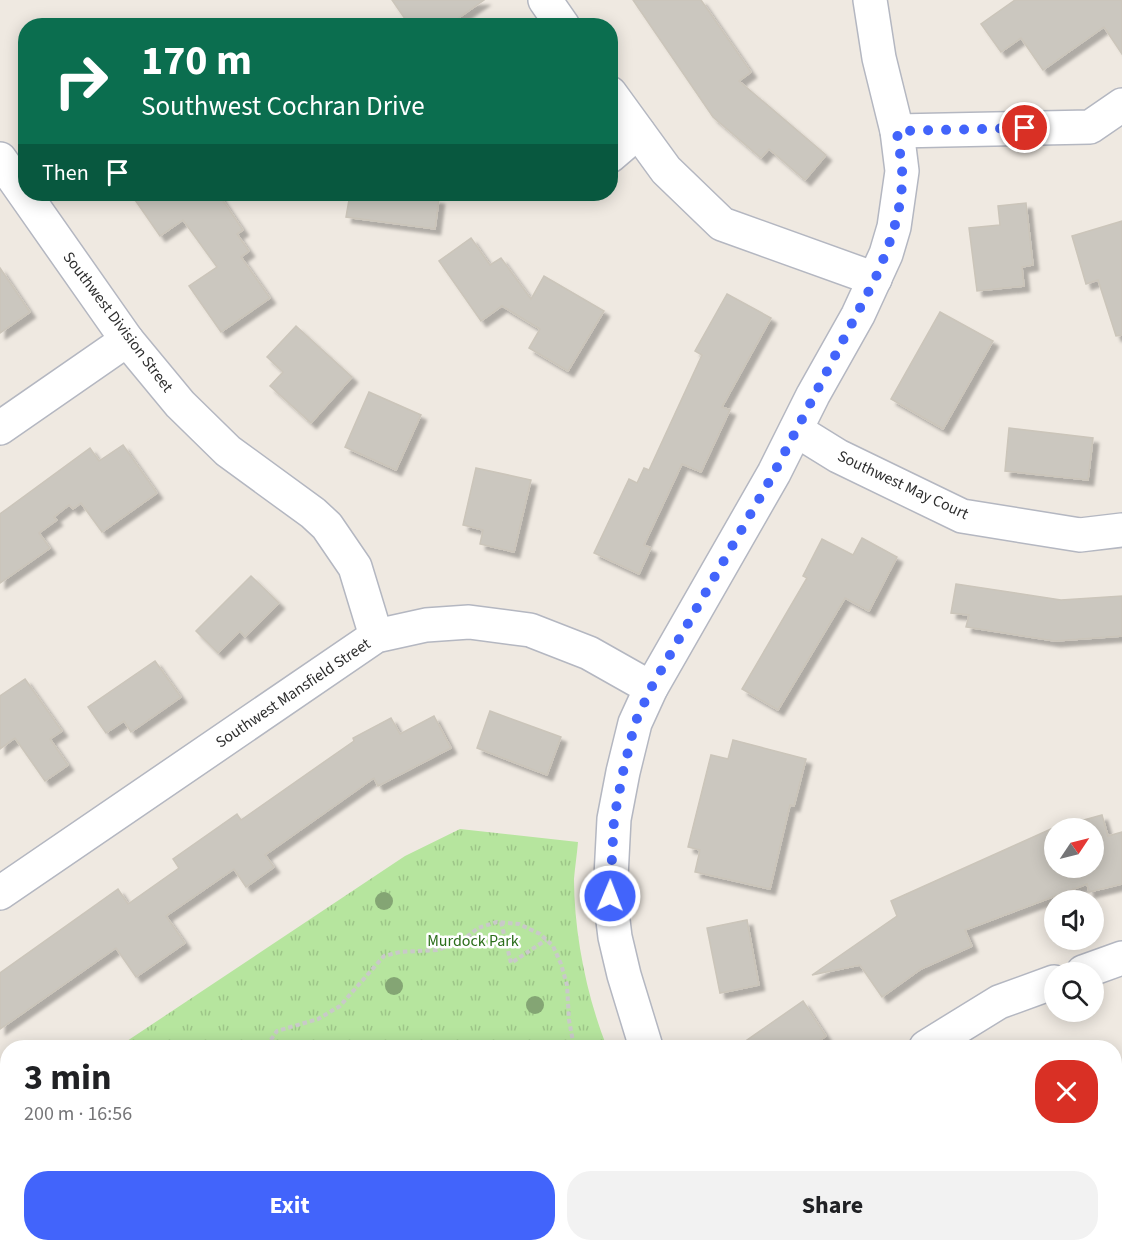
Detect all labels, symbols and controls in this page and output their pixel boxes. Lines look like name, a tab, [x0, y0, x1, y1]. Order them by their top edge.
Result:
text: 170 m	[141, 31, 252, 91]
icon: right	[42, 42, 120, 120]
text: Southwest Cochran Drive	[141, 87, 425, 126]
pin	[999, 102, 1050, 153]
icon: arrive	[1008, 111, 1041, 144]
icon: arrive	[101, 156, 134, 189]
text: Then	[42, 157, 89, 189]
street label: Southwest Division Street	[58, 247, 179, 397]
street label: Southwest May Court	[834, 445, 973, 525]
street label: Southwest Mansfield Street	[211, 633, 375, 753]
north arrow	[1044, 818, 1104, 878]
map controls	[1044, 818, 1104, 1022]
position arrow	[578, 864, 642, 928]
button: sound	[1044, 890, 1104, 950]
park label: Murdock Park	[427, 930, 519, 952]
button: search	[1044, 962, 1104, 1022]
text: 3 min	[24, 1052, 112, 1103]
button: close	[1035, 1060, 1098, 1123]
text: 200 m · 16:56	[24, 1100, 132, 1128]
button: Exit	[24, 1171, 555, 1240]
button: Share	[567, 1171, 1098, 1240]

